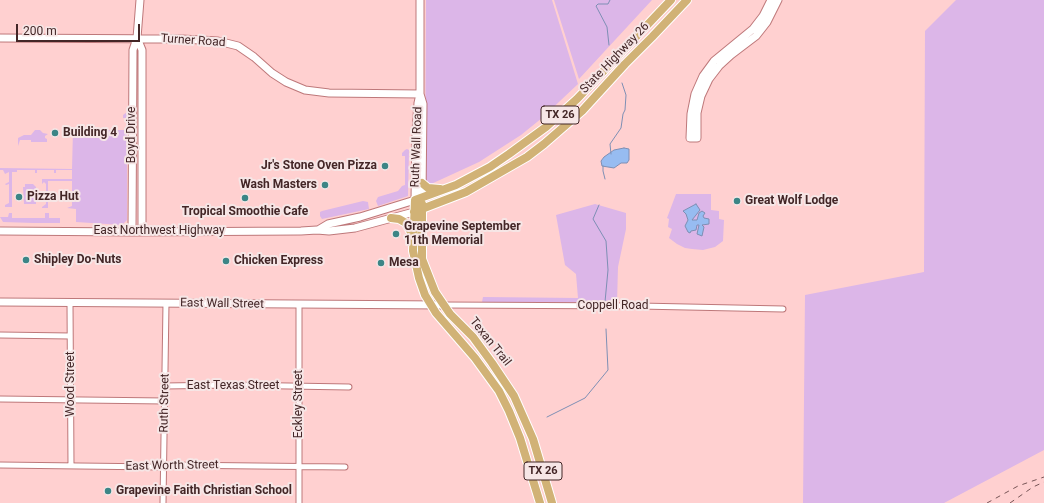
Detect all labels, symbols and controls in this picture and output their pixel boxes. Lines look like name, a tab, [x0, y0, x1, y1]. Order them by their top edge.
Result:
scale bar	[18, 16, 142, 42]
street label: State Highway 26	[577, 19, 653, 97]
text: 200 m	[23, 24, 57, 38]
street label: Turner Road	[160, 32, 226, 50]
street label: Ruth Wall Road	[408, 106, 426, 188]
road number: TX 26	[541, 106, 579, 124]
street label: Boyd Drive	[125, 107, 139, 163]
place label: Building 4	[63, 126, 117, 140]
marker: Building 4	[50, 128, 60, 138]
place label: Jr's Stone Oven Pizza	[261, 159, 377, 173]
marker: Jr's Stone Oven Pizza	[380, 161, 390, 171]
place label: Wash Masters	[240, 178, 317, 192]
marker: Wash Masters	[320, 180, 330, 190]
place label: Pizza Hut	[27, 190, 79, 204]
marker: Pizza Hut	[14, 192, 24, 202]
marker: Tropical Smoothie Cafe	[240, 193, 250, 203]
place label: Great Wolf Lodge	[745, 194, 838, 208]
marker: Great Wolf Lodge	[732, 196, 742, 206]
place label: Tropical Smoothie Cafe	[182, 205, 308, 219]
place label: Grapevine September 11th Memorial	[404, 220, 521, 248]
street label: East Northwest Highway	[93, 224, 225, 238]
marker: Grapevine September 11th Memorial	[391, 229, 401, 239]
place label: Shipley Do-Nuts	[34, 253, 121, 267]
place label: Chicken Express	[234, 254, 323, 268]
marker: Shipley Do-Nuts	[21, 255, 31, 265]
marker: Chicken Express	[221, 256, 231, 266]
place label: Mesa	[389, 256, 419, 270]
marker: Mesa	[376, 258, 386, 268]
street label: East Wall Street	[180, 296, 264, 312]
street label: Coppell Road	[578, 299, 648, 313]
street label: Texan Trail	[466, 315, 514, 369]
street label: Wood Street	[64, 351, 78, 417]
street label: Eckley Street	[292, 370, 306, 438]
street label: Ruth Street	[157, 373, 173, 433]
street label: East Texas Street	[187, 379, 279, 393]
street label: East Worth Street	[125, 458, 219, 474]
road number: TX 26	[524, 462, 562, 480]
place label: Grapevine Faith Christian School	[116, 484, 292, 498]
marker: Grapevine Faith Christian School	[103, 486, 113, 496]

